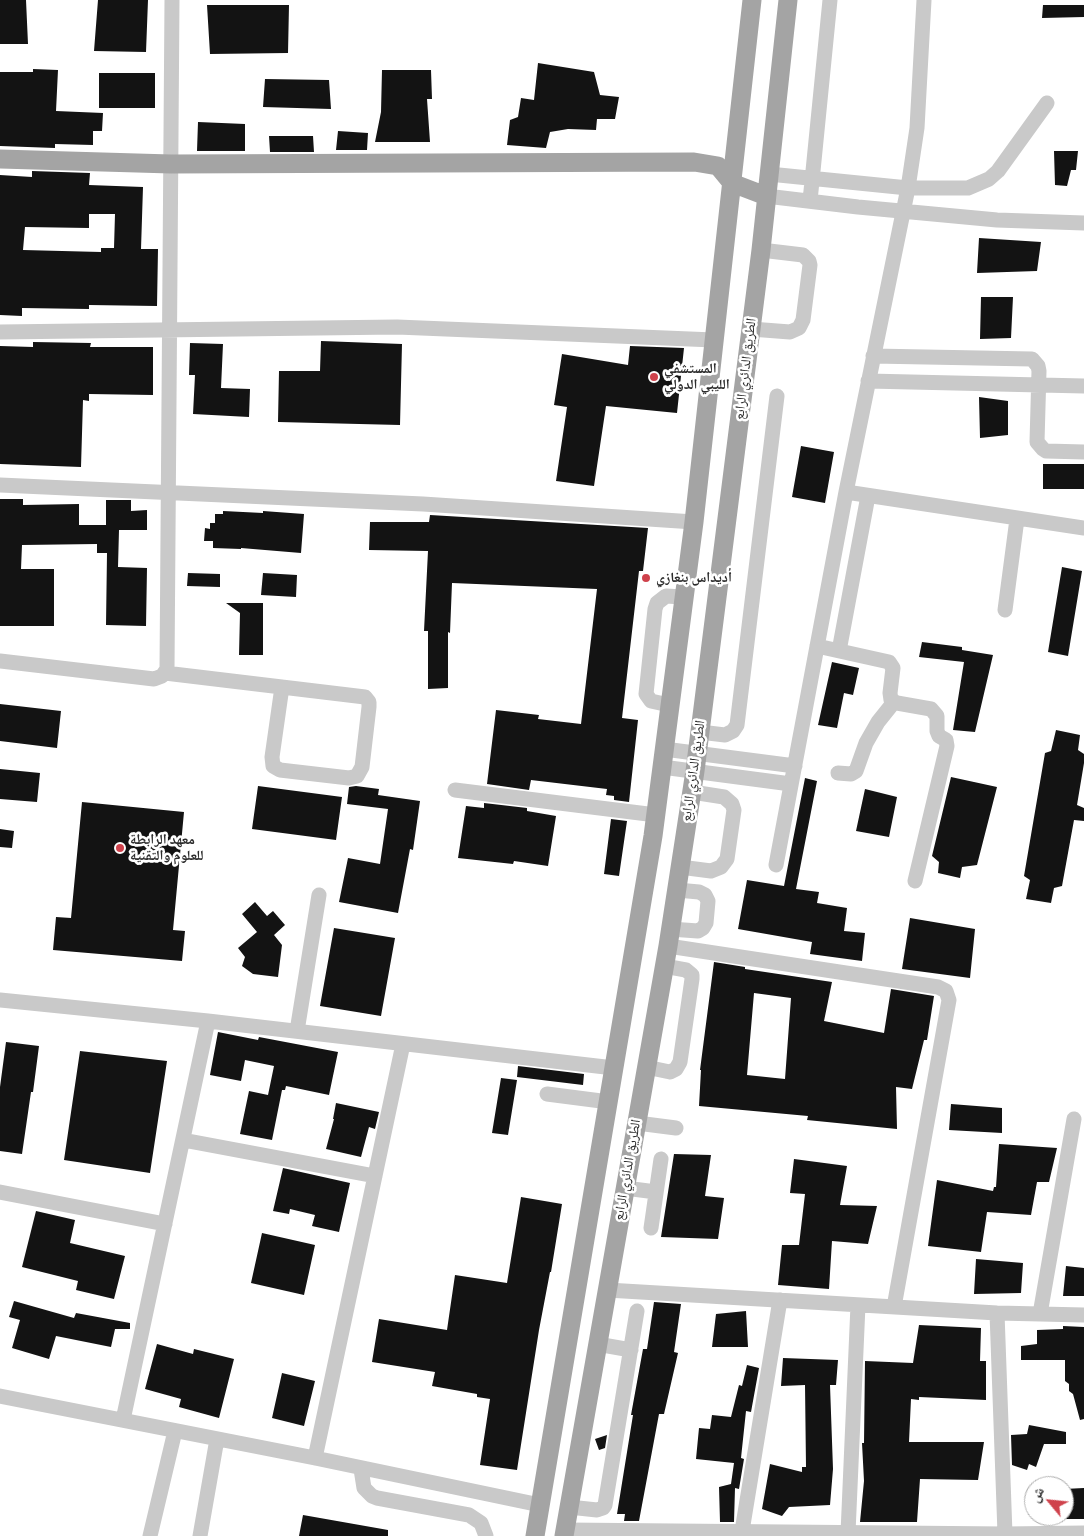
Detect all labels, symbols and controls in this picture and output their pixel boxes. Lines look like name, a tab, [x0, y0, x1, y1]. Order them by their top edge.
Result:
street label: الطريق الدائري الرابع	[731, 317, 761, 421]
place label: المستشفي الليبي الدولي	[664, 361, 730, 394]
marker: المستشفي الليبي الدولي	[648, 371, 660, 383]
place label: أديداس بنغازي	[656, 570, 732, 586]
marker: أديداس بنغازي	[640, 572, 652, 584]
street label: الطريق الدائري الرابع	[679, 719, 709, 823]
place label: معهد الرابطة للعلوم والتقنية	[130, 832, 203, 864]
marker: معهد الرابطة للعلوم والتقنية	[114, 842, 126, 854]
street label: الطريق الدائري الرابع	[611, 1118, 645, 1222]
north arrow	[1024, 1476, 1074, 1526]
text: ش	[1024, 1483, 1049, 1506]

